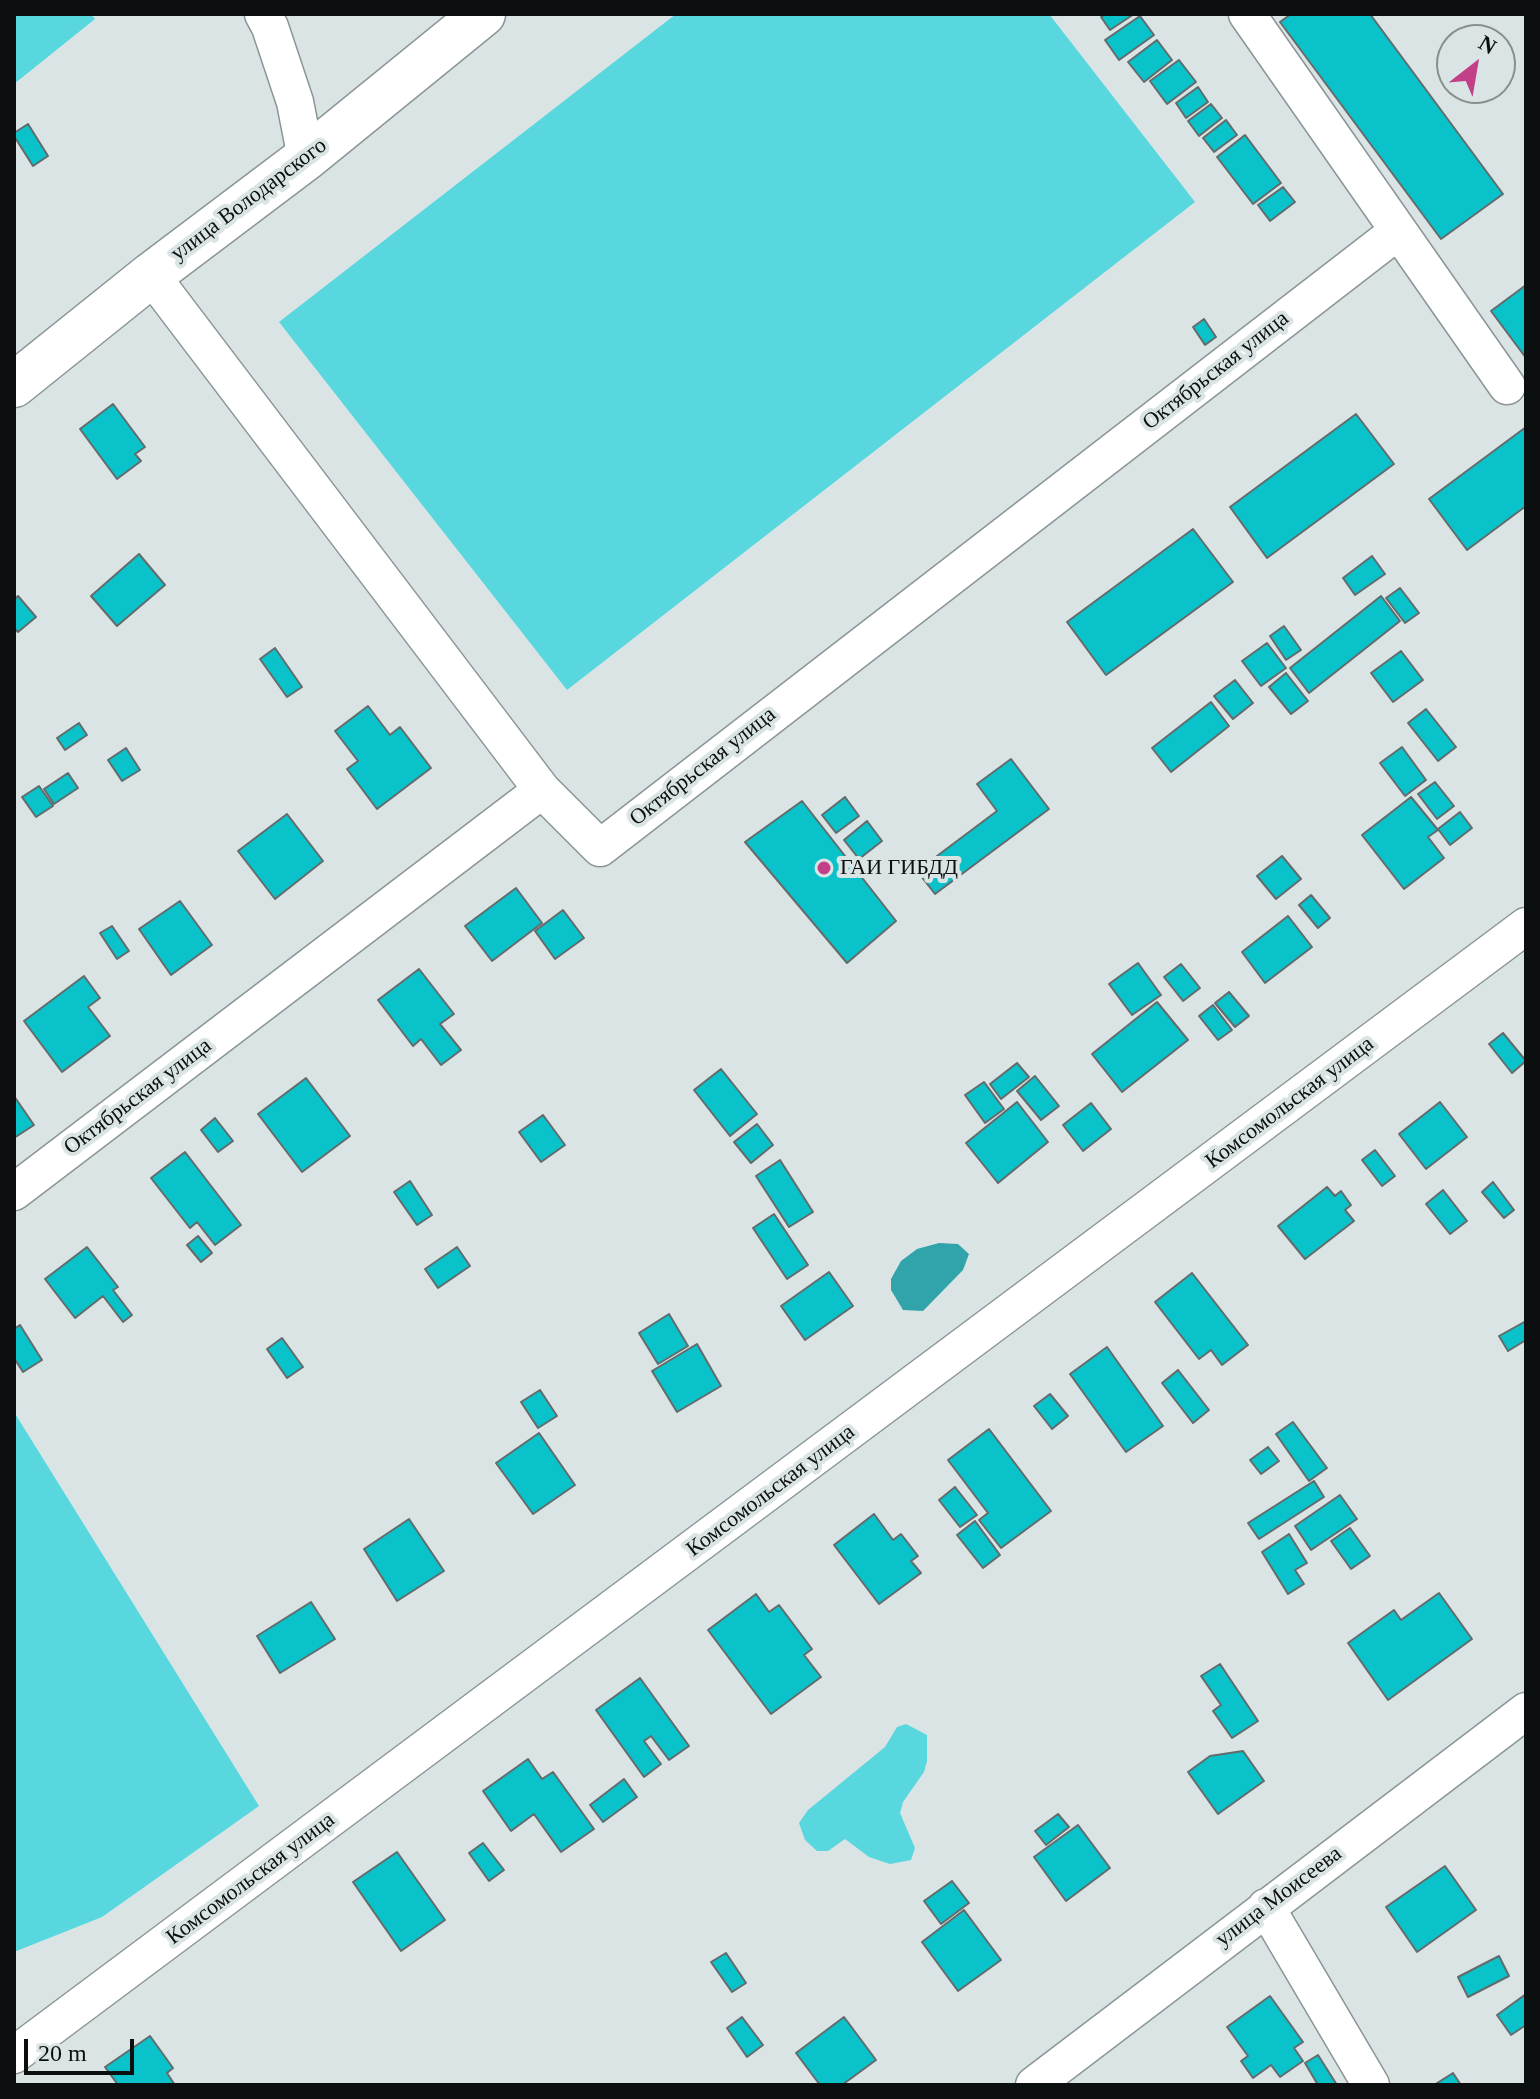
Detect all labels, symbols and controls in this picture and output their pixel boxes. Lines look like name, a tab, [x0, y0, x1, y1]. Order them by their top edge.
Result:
north arrow	[1436, 24, 1516, 104]
text: N	[1474, 30, 1501, 60]
street label: улица Володарского	[166, 133, 332, 267]
street label: Октябрьская улица	[1138, 306, 1294, 436]
street label: Октябрьская улица	[625, 702, 781, 832]
place label: ГАИ ГИБДД	[840, 855, 958, 881]
marker: ГАИ ГИБДД	[815, 859, 833, 877]
street label: Комсомольская улица	[1201, 1031, 1379, 1175]
street label: Октябрьская улица	[59, 1033, 217, 1161]
street label: Комсомольская улица	[682, 1419, 860, 1563]
street label: Комсомольская улица	[162, 1807, 340, 1951]
street label: улица Моисеева	[1211, 1841, 1347, 1953]
scale bar	[28, 2023, 138, 2073]
text: 20 m	[38, 2040, 87, 2066]

